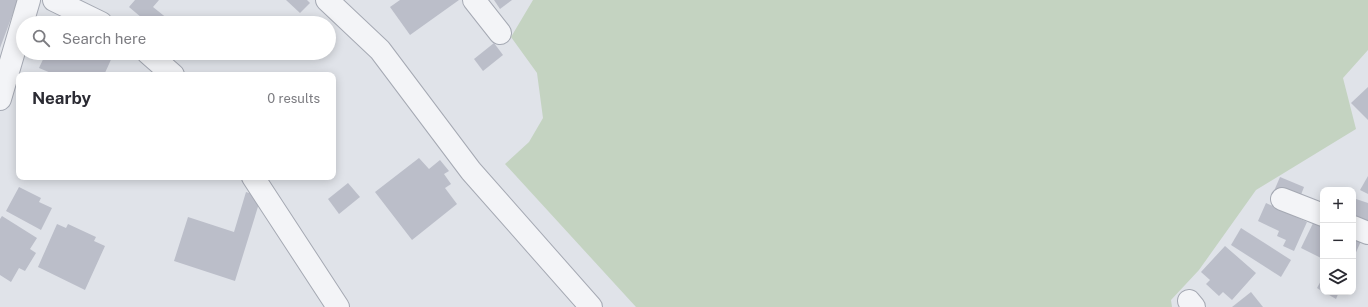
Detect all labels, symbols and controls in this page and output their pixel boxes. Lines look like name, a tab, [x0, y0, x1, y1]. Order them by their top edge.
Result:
search box	[16, 16, 336, 60]
icon: search	[30, 27, 52, 49]
text: Search here	[62, 30, 146, 47]
text: Nearby	[32, 88, 91, 108]
text: 0 results	[267, 91, 320, 106]
map controls	[1320, 187, 1356, 295]
button: +	[1320, 187, 1356, 223]
button: −	[1320, 223, 1356, 259]
button: layers	[1320, 259, 1356, 295]

